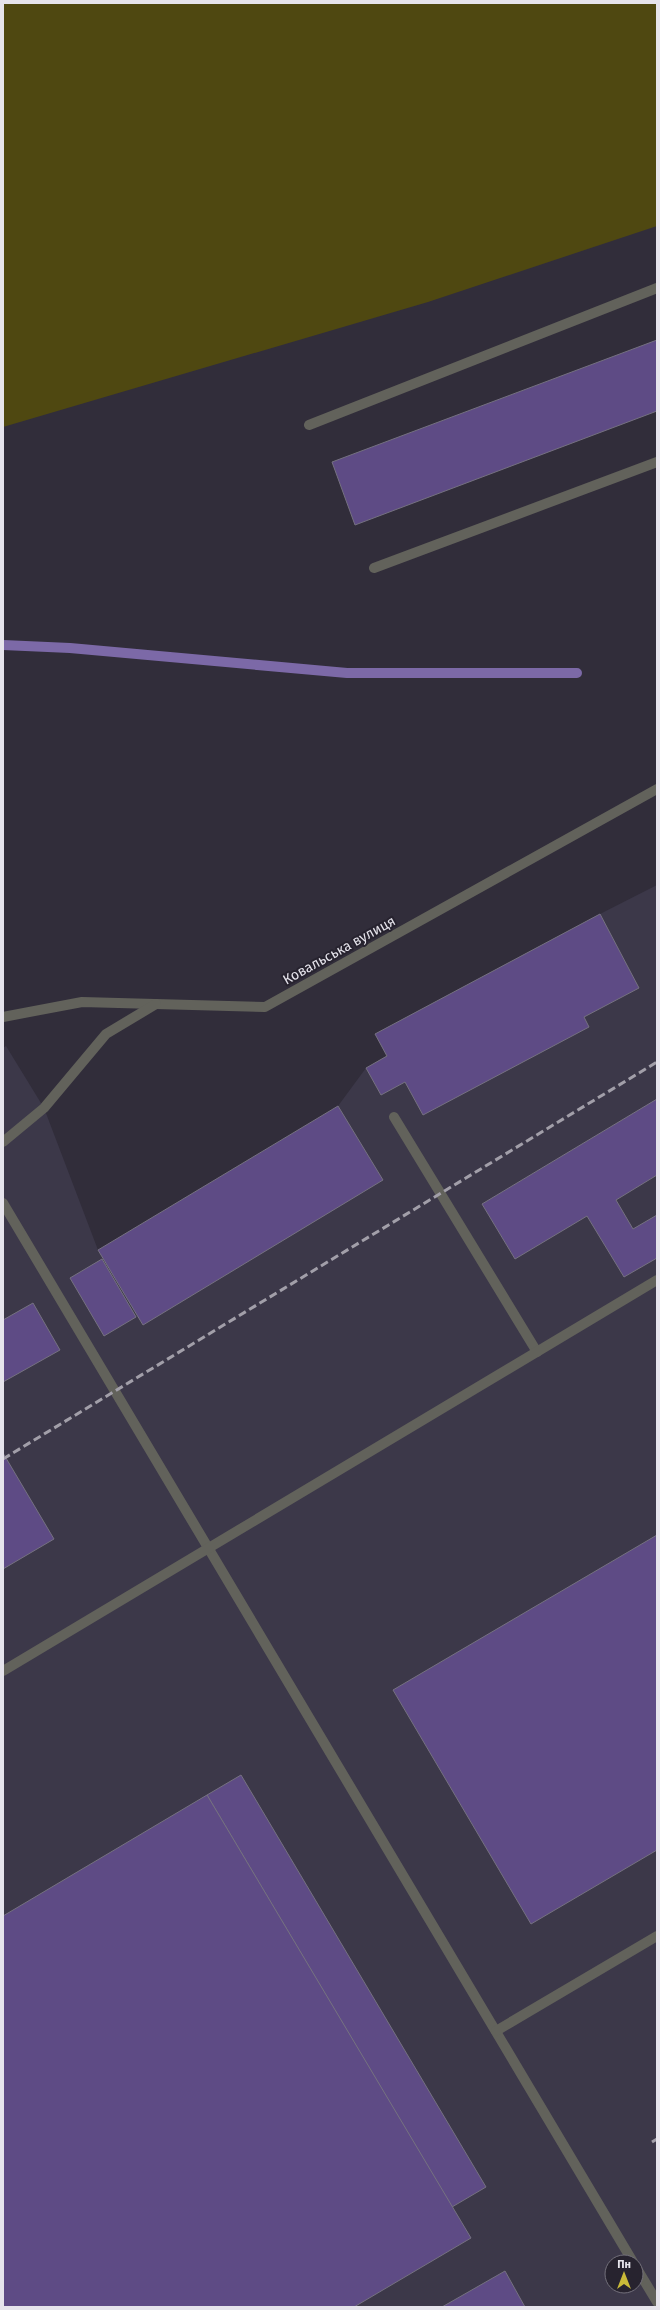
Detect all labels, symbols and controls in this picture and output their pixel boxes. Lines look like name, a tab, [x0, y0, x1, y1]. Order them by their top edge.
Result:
street label: Ковальська вулиця	[280, 912, 398, 988]
north arrow	[604, 2254, 644, 2294]
text: Пн	[617, 2258, 631, 2271]

